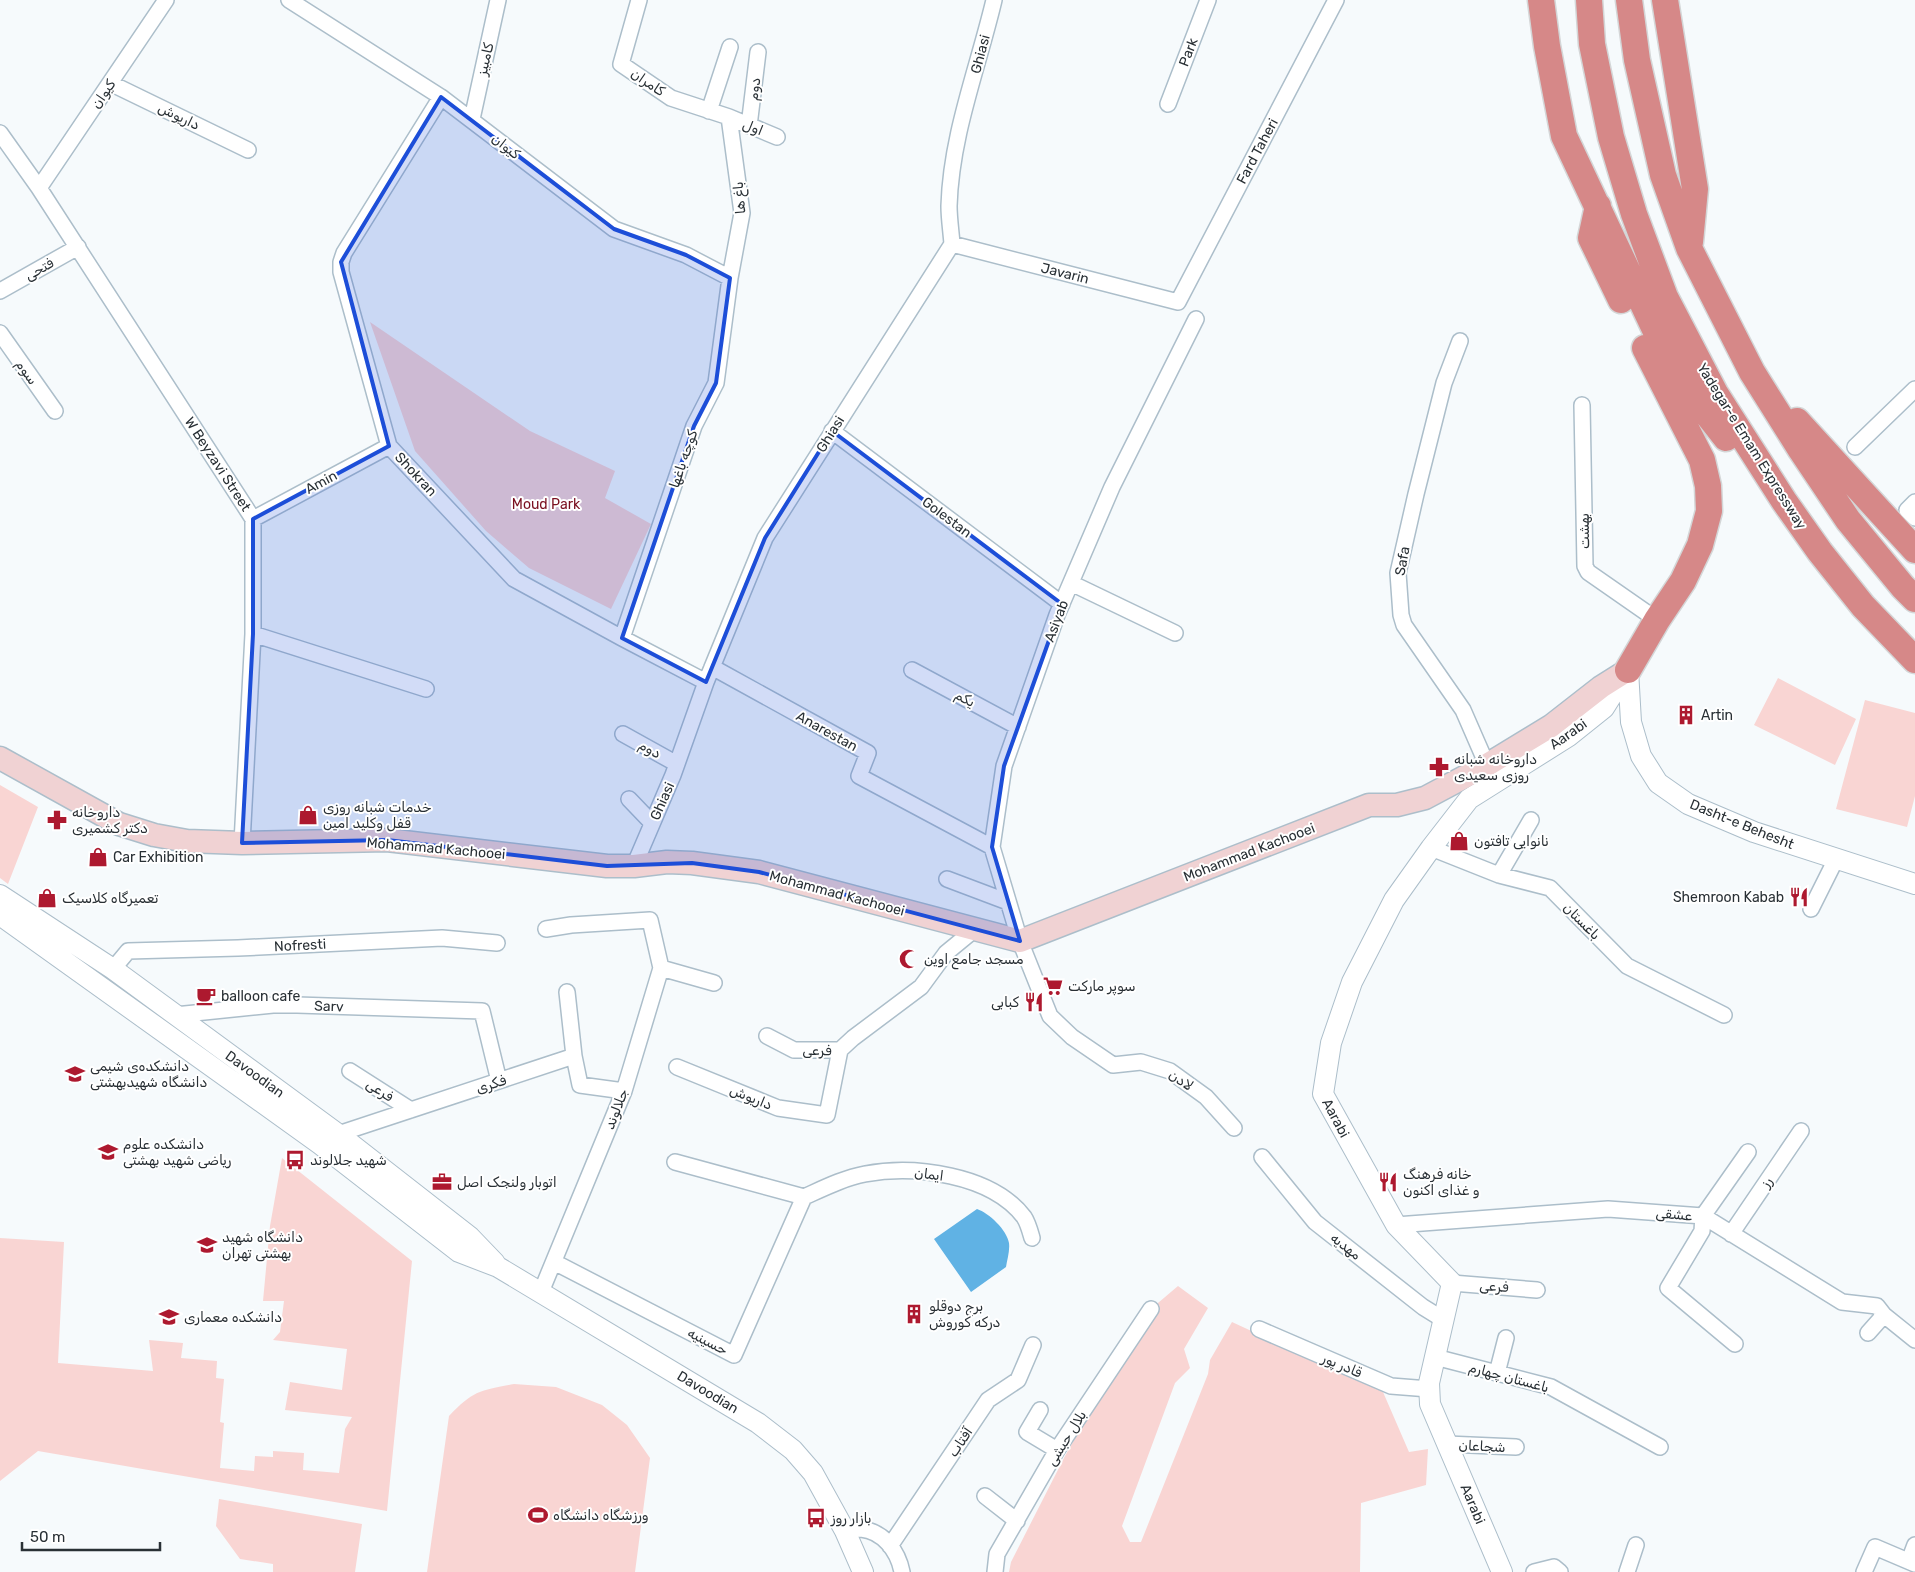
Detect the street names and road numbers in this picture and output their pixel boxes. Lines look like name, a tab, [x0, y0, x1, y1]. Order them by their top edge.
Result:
street label: Ghiasi	[967, 33, 994, 76]
street label: Park	[1175, 35, 1202, 69]
street label: کامبیز	[473, 41, 498, 78]
street label: کامران	[627, 65, 669, 100]
street label: کیوان	[88, 76, 120, 112]
street label: دوم	[745, 77, 765, 102]
street label: داریوش	[155, 99, 203, 134]
street label: اول	[740, 116, 766, 139]
street label: Fard Taheri	[1233, 116, 1282, 187]
street label: کیوان	[488, 130, 524, 163]
street label: باغ ها	[730, 181, 750, 215]
street label: فتحی	[22, 254, 57, 284]
street label: Javarin	[1039, 259, 1091, 288]
street label: سوم	[11, 356, 41, 389]
street label: Yadegar-e Emam Expressway	[1693, 360, 1810, 533]
street label: Ghiasi	[813, 413, 848, 456]
street label: W Beyzavi Street	[181, 414, 255, 515]
street label: کوچه باغها	[666, 427, 702, 490]
street label: Shokran	[391, 449, 440, 500]
street label: Amin	[302, 467, 340, 498]
street label: Golestan	[919, 493, 975, 542]
street label: بهشت	[1576, 513, 1593, 549]
street label: Safa	[1392, 545, 1413, 577]
street label: Asiyab	[1041, 598, 1072, 645]
street label: یکم	[952, 686, 978, 711]
street label: Anarestan	[793, 708, 860, 755]
street label: Aarabi	[1546, 715, 1590, 753]
street label: دوم	[635, 736, 664, 763]
street label: Ghiasi	[647, 780, 678, 823]
street label: Dasht-e Behesht	[1687, 796, 1797, 853]
street label: Mohammad Kachooei	[1181, 820, 1317, 885]
street label: Mohammad Kachooei	[366, 834, 506, 863]
street label: Mohammad Kachooei	[767, 867, 906, 920]
street label: باغستان	[1560, 899, 1604, 943]
street label: Nofresti	[274, 936, 326, 955]
street label: Sarv	[314, 997, 344, 1016]
street label: فرعی	[802, 1042, 832, 1059]
street label: Davoodian	[222, 1047, 288, 1101]
street label: لادن	[1165, 1066, 1196, 1095]
street label: فکری	[474, 1071, 509, 1097]
street label: فرعی	[363, 1075, 397, 1106]
street label: داریوش	[727, 1081, 775, 1114]
street label: جلالوند	[601, 1086, 632, 1132]
street label: Aarabi	[1318, 1096, 1353, 1141]
street label: ایمان	[913, 1164, 945, 1185]
street label: رز	[1756, 1174, 1776, 1192]
street label: عشقی	[1655, 1204, 1693, 1225]
street label: مهدیه	[1327, 1229, 1365, 1264]
street label: فرعی	[1479, 1277, 1510, 1296]
street label: حسینیه	[685, 1324, 731, 1359]
street label: قادر پور	[1318, 1349, 1365, 1383]
street label: باغستان چهارم	[1467, 1359, 1551, 1397]
street label: Davoodian	[674, 1367, 742, 1417]
street label: بلال حبشی	[1043, 1407, 1090, 1469]
street label: آفتاب	[944, 1424, 976, 1460]
street label: شجاعان	[1458, 1437, 1506, 1456]
street label: Aarabi	[1457, 1482, 1489, 1527]

